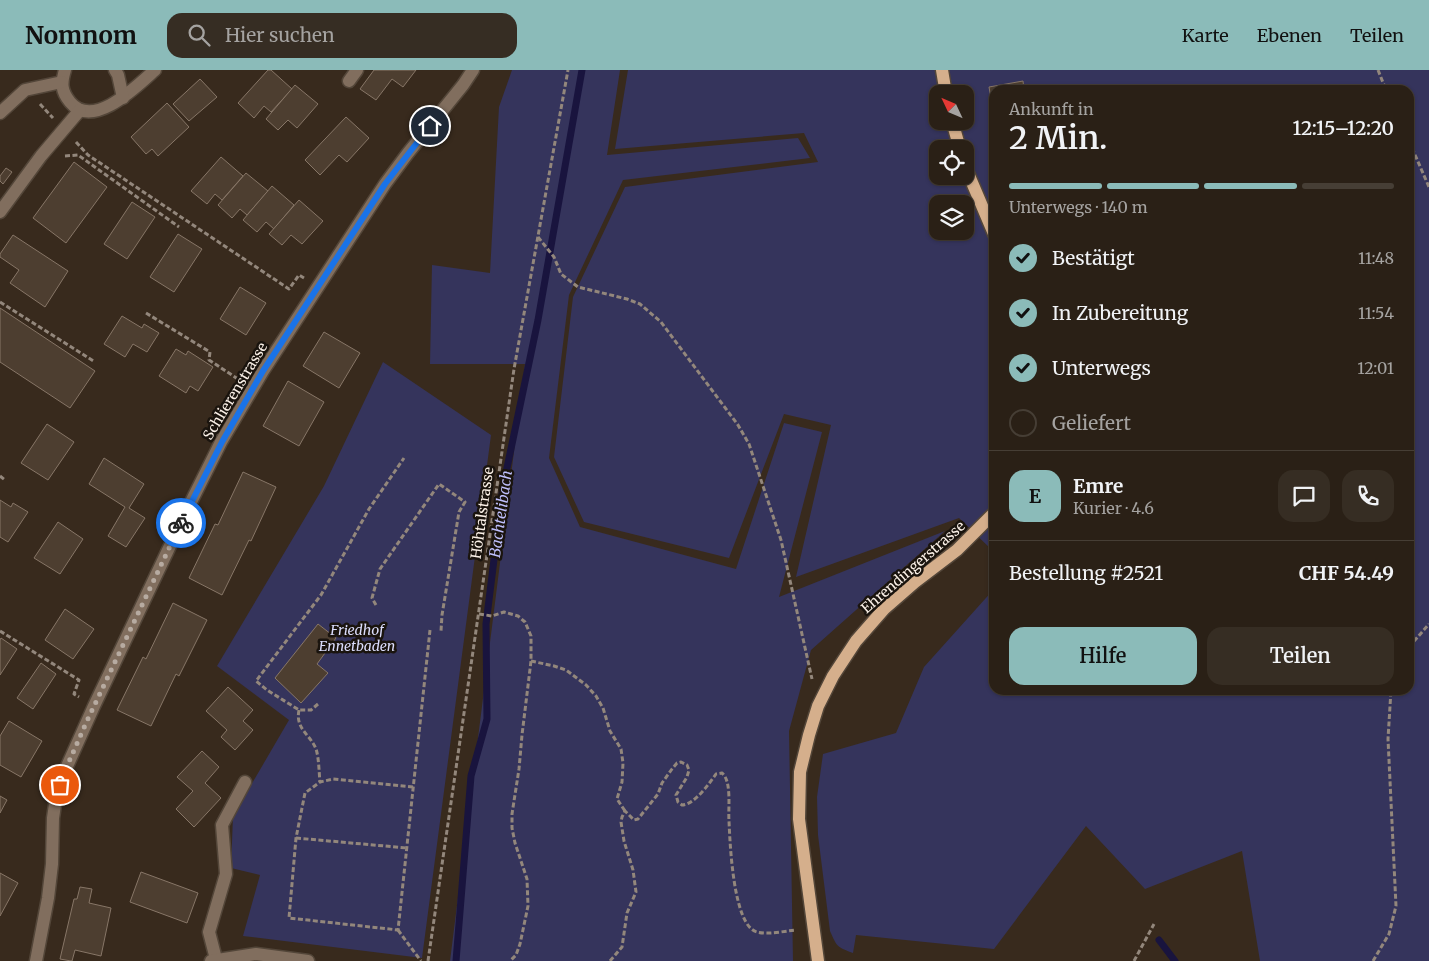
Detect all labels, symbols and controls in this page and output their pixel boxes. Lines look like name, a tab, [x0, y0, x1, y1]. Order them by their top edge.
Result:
search box	[167, 13, 517, 58]
text: Nomnom	[25, 20, 137, 51]
icon: search	[185, 21, 213, 49]
text: Hier suchen	[225, 23, 334, 47]
text: Karte	[1182, 24, 1229, 47]
text: Ebenen	[1257, 24, 1322, 47]
text: Teilen	[1350, 24, 1404, 47]
north arrow	[929, 85, 974, 130]
map controls	[929, 85, 974, 240]
text: Ankunft in	[1009, 99, 1094, 119]
pin	[409, 105, 451, 147]
icon: home	[416, 112, 444, 140]
text: 12:15–12:20	[1293, 116, 1394, 140]
text: 2 Min.	[1009, 118, 1107, 158]
button: locate	[929, 140, 974, 185]
button: layers	[929, 195, 974, 240]
text: Unterwegs · 140 m	[1009, 197, 1148, 217]
icon: check	[1009, 244, 1037, 272]
text: Bestätigt	[1052, 246, 1135, 270]
text: 11:48	[1358, 248, 1394, 268]
icon: check	[1009, 299, 1037, 327]
text: In Zubereitung	[1052, 301, 1188, 325]
text: 11:54	[1358, 303, 1394, 323]
street label: Schlierenstrasse	[199, 339, 271, 443]
icon: check	[1009, 354, 1037, 382]
text: Unterwegs	[1052, 356, 1151, 380]
text: 12:01	[1357, 358, 1394, 378]
text: Geliefert	[1052, 411, 1131, 435]
street label: Höhtalstrasse	[467, 466, 497, 560]
water label: Bachtelibach	[485, 469, 516, 559]
button: chat	[1278, 470, 1330, 522]
button: phone	[1342, 470, 1394, 522]
text: Emre	[1073, 474, 1123, 498]
text: E	[1029, 484, 1041, 508]
courier	[156, 498, 206, 548]
text: Kurier · 4.6	[1073, 498, 1154, 518]
icon: bike	[167, 509, 195, 537]
street label: Ehrendingerstrasse	[857, 517, 969, 617]
text: Bestellung #2521	[1009, 561, 1163, 585]
text: CHF 54.49	[1299, 561, 1394, 585]
park label: Friedhof Ennetbaden	[319, 621, 395, 655]
button: Hilfe	[1009, 627, 1197, 685]
button: Teilen	[1207, 627, 1394, 685]
pin	[39, 764, 81, 806]
icon: bag	[46, 771, 74, 799]

